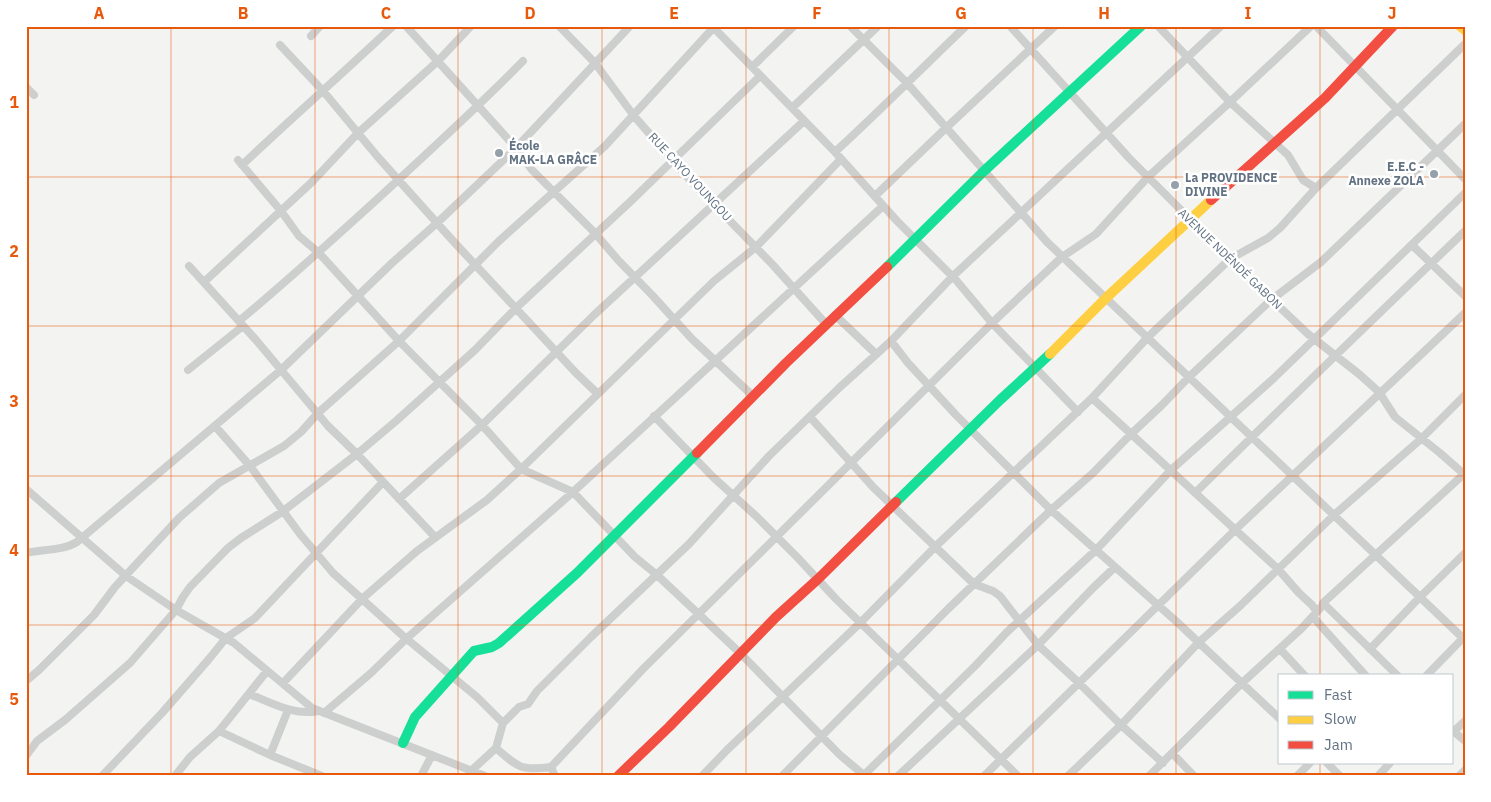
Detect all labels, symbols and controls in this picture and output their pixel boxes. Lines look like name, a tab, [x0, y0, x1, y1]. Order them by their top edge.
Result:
text: A	[94, 3, 105, 23]
text: B	[238, 3, 249, 23]
text: C	[381, 3, 391, 23]
text: D	[524, 3, 536, 23]
text: E	[669, 3, 679, 23]
text: F	[812, 3, 822, 23]
text: G	[955, 3, 967, 23]
text: H	[1098, 3, 1110, 23]
text: I	[1245, 3, 1252, 23]
text: J	[1388, 3, 1396, 23]
text: 1	[9, 92, 19, 112]
street label: RUE CAYO VOUNGOU	[646, 129, 735, 224]
place label: École MAK-LA GRÂCE	[509, 137, 597, 167]
marker: École MAK-LA GRÂCE	[493, 147, 505, 159]
place label: E.E.C - Annexe ZOLA	[1348, 159, 1424, 188]
marker: E.E.C - Annexe ZOLA	[1428, 168, 1440, 180]
place label: La PROVIDENCE DIVINE	[1185, 170, 1278, 199]
marker: La PROVIDENCE DIVINE	[1169, 179, 1181, 191]
street label: AVENUE NDÉNDÉ GABON	[1175, 205, 1285, 312]
text: 2	[9, 241, 19, 261]
text: 3	[9, 391, 19, 411]
text: 4	[9, 540, 19, 560]
legend	[1278, 674, 1454, 764]
text: Fast	[1324, 685, 1352, 704]
text: 5	[9, 689, 19, 709]
text: Slow	[1324, 709, 1357, 728]
text: Jam	[1324, 735, 1353, 754]

